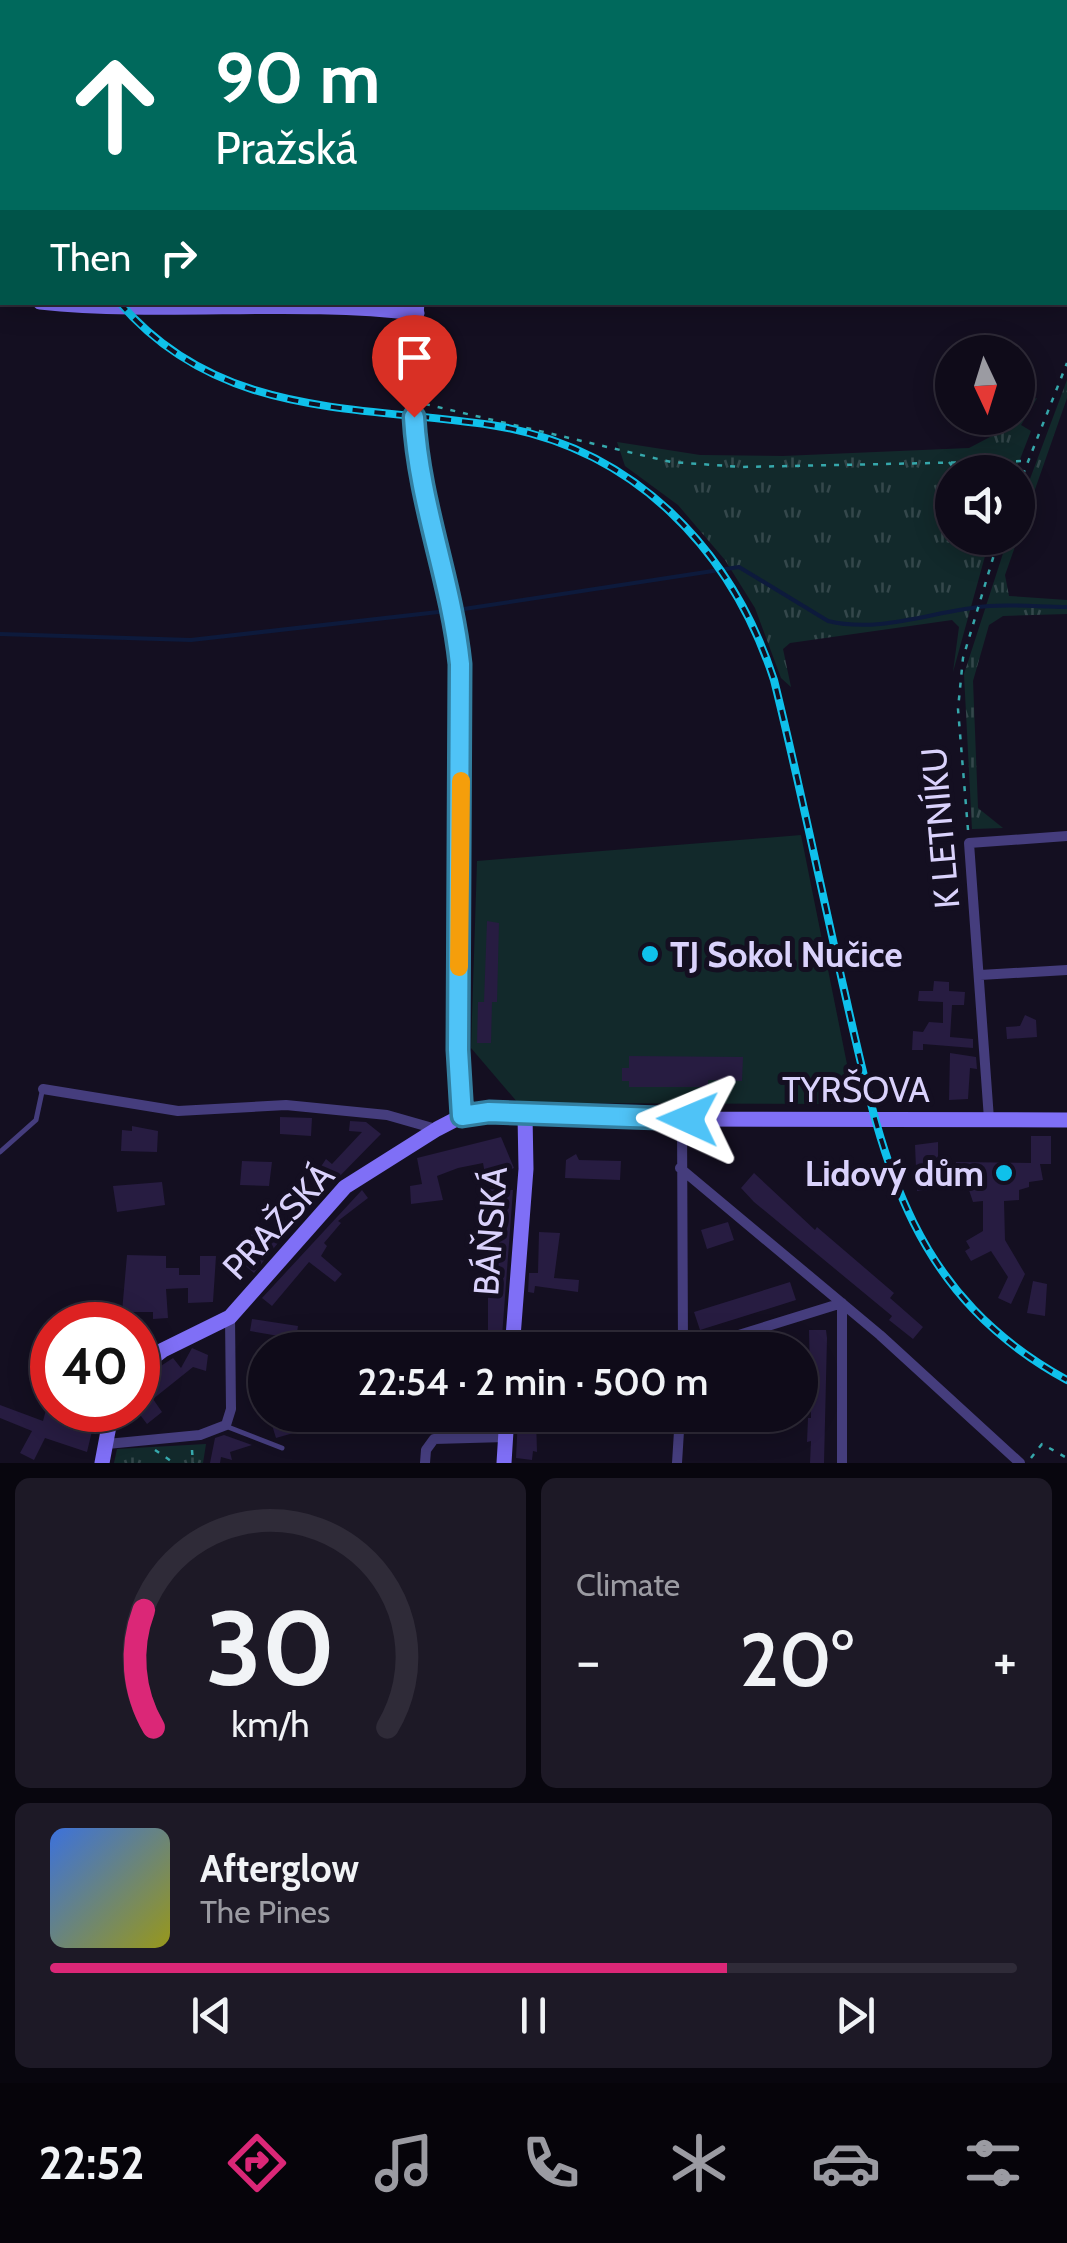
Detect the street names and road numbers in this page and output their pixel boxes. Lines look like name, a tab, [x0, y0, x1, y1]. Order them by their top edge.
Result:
street label: K LETNÍKU	[912, 745, 968, 911]
street label: TYRŠOVA	[782, 1068, 930, 1111]
street label: PRAŽSKÁ	[213, 1153, 343, 1288]
street label: BÁŇSKÁ	[464, 1165, 516, 1297]

